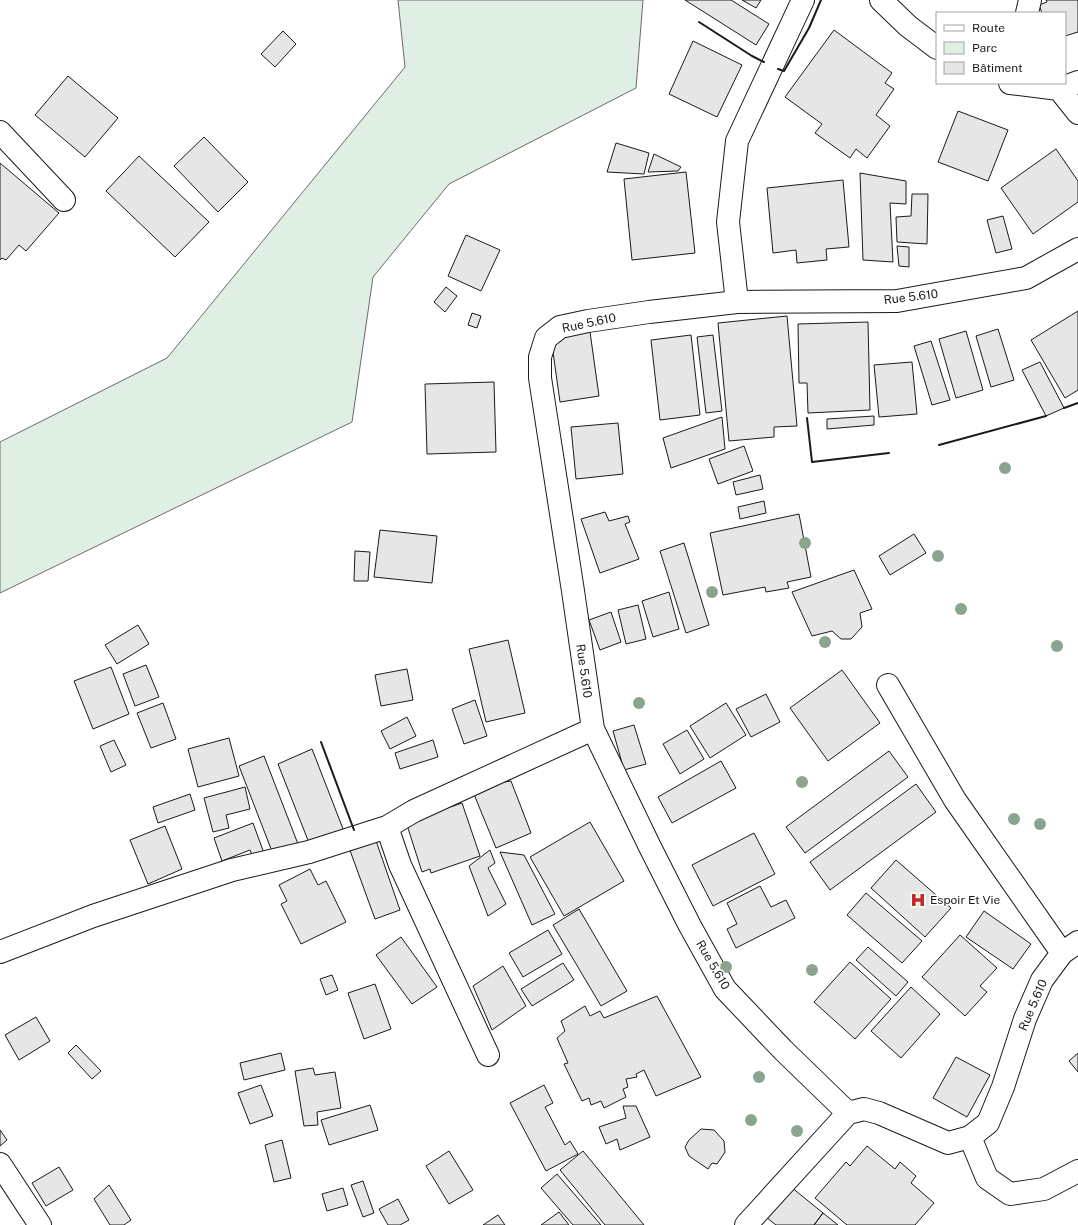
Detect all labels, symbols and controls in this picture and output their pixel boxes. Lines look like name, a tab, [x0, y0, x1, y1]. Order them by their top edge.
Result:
legend	[936, 12, 1066, 84]
text: Route	[972, 21, 1005, 35]
text: Parc	[972, 41, 997, 55]
text: Bâtiment	[972, 61, 1023, 75]
street label: Rue 5.610	[883, 287, 939, 307]
street label: Rue 5.610	[561, 310, 617, 336]
street label: Rue 5.610	[573, 643, 595, 699]
hospital icon: Espoir Et Vie	[909, 891, 927, 909]
place label: Espoir Et Vie	[930, 893, 1000, 907]
street label: Rue 5.610	[693, 938, 733, 992]
street label: Rue 5.610	[1016, 977, 1050, 1033]

